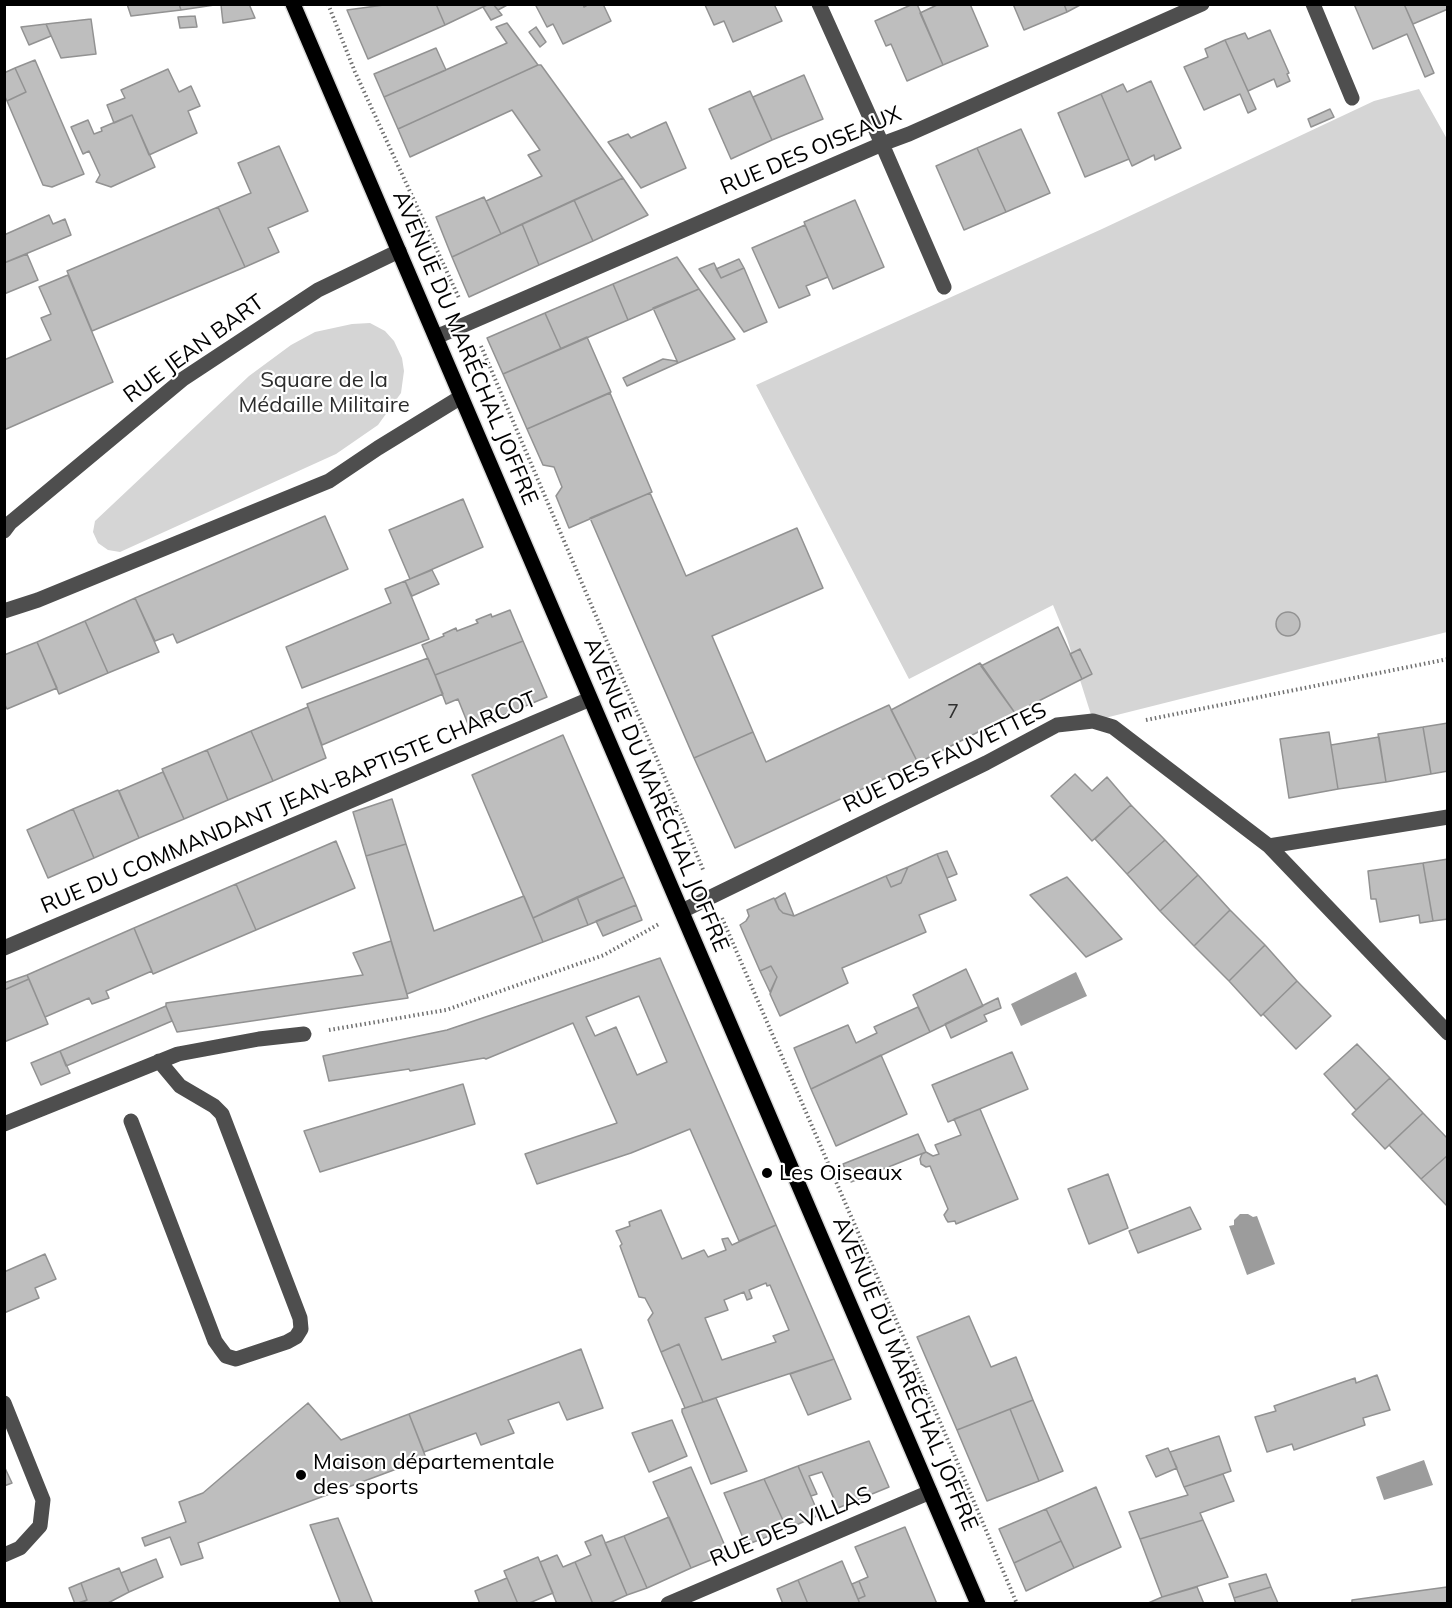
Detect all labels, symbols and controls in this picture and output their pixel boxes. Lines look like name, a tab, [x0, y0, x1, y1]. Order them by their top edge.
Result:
street label: RUE DES OISEAUX	[717, 101, 905, 201]
street label: AVENUE DU MARÉCHAL JOFFRE	[387, 187, 543, 509]
street label: RUE JEAN BART	[119, 289, 269, 409]
park label: Square de la Médaille Militaire	[238, 367, 410, 418]
street label: AVENUE DU MARÉCHAL JOFFRE	[578, 634, 734, 956]
street label: RUE DU COMMANDANT JEAN-BAPTISTE CHARCOT	[37, 686, 541, 920]
street label: RUE DES FAUVETTES	[839, 697, 1051, 819]
house number: 7	[947, 700, 959, 724]
place label: Les Oiseaux	[779, 1160, 902, 1186]
marker: Les Oiseaux	[760, 1166, 774, 1180]
street label: AVENUE DU MARÉCHAL JOFFRE	[827, 1213, 983, 1535]
place label: Maison départementale des sports	[313, 1449, 554, 1500]
marker: Maison départementale des sports	[294, 1468, 308, 1482]
street label: RUE DES VILLAS	[706, 1481, 876, 1573]

